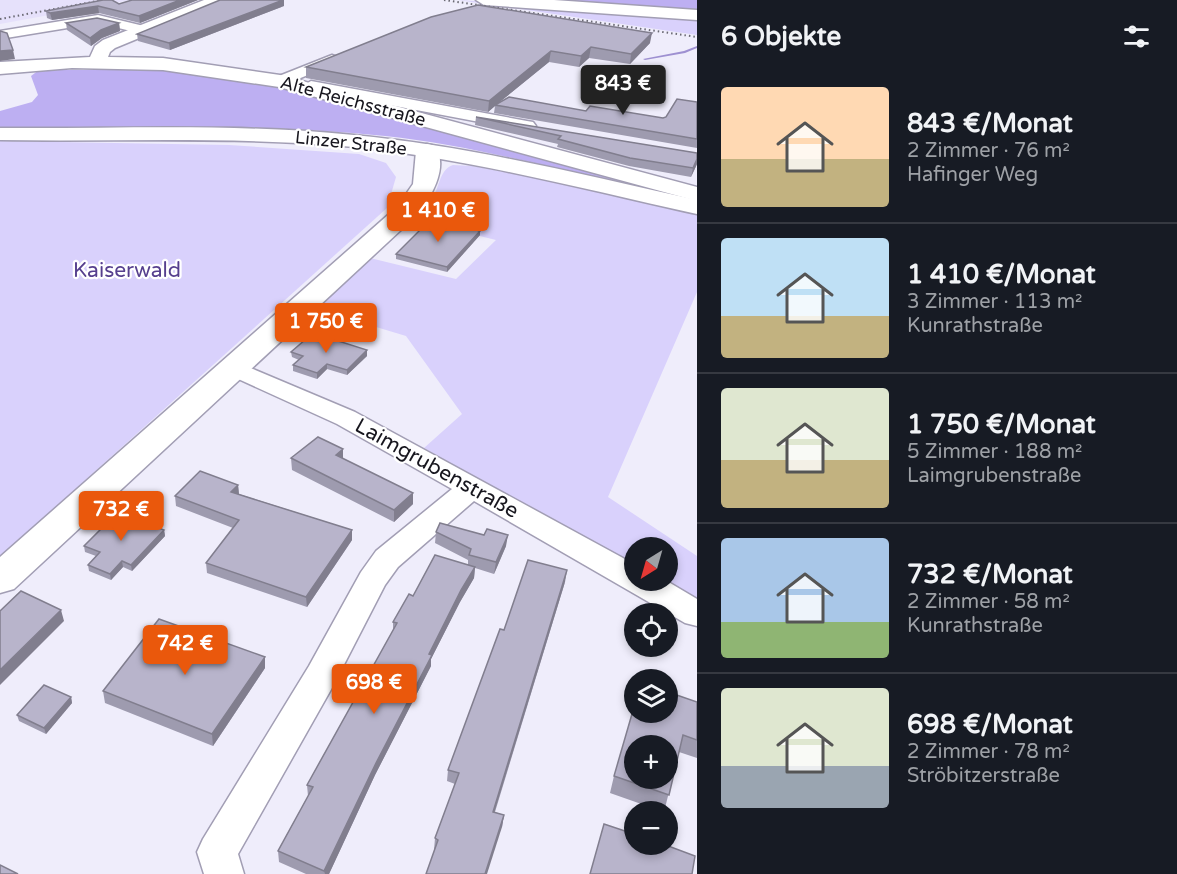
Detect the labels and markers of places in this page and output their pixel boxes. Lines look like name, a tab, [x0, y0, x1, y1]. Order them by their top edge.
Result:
pin: 843 €	[581, 65, 665, 116]
pin: 1 410 €	[383, 192, 493, 243]
pin: 1 750 €	[271, 303, 381, 354]
pin: 732 €	[79, 491, 163, 542]
pin: 742 €	[143, 625, 227, 676]
pin: 698 €	[332, 664, 416, 715]

